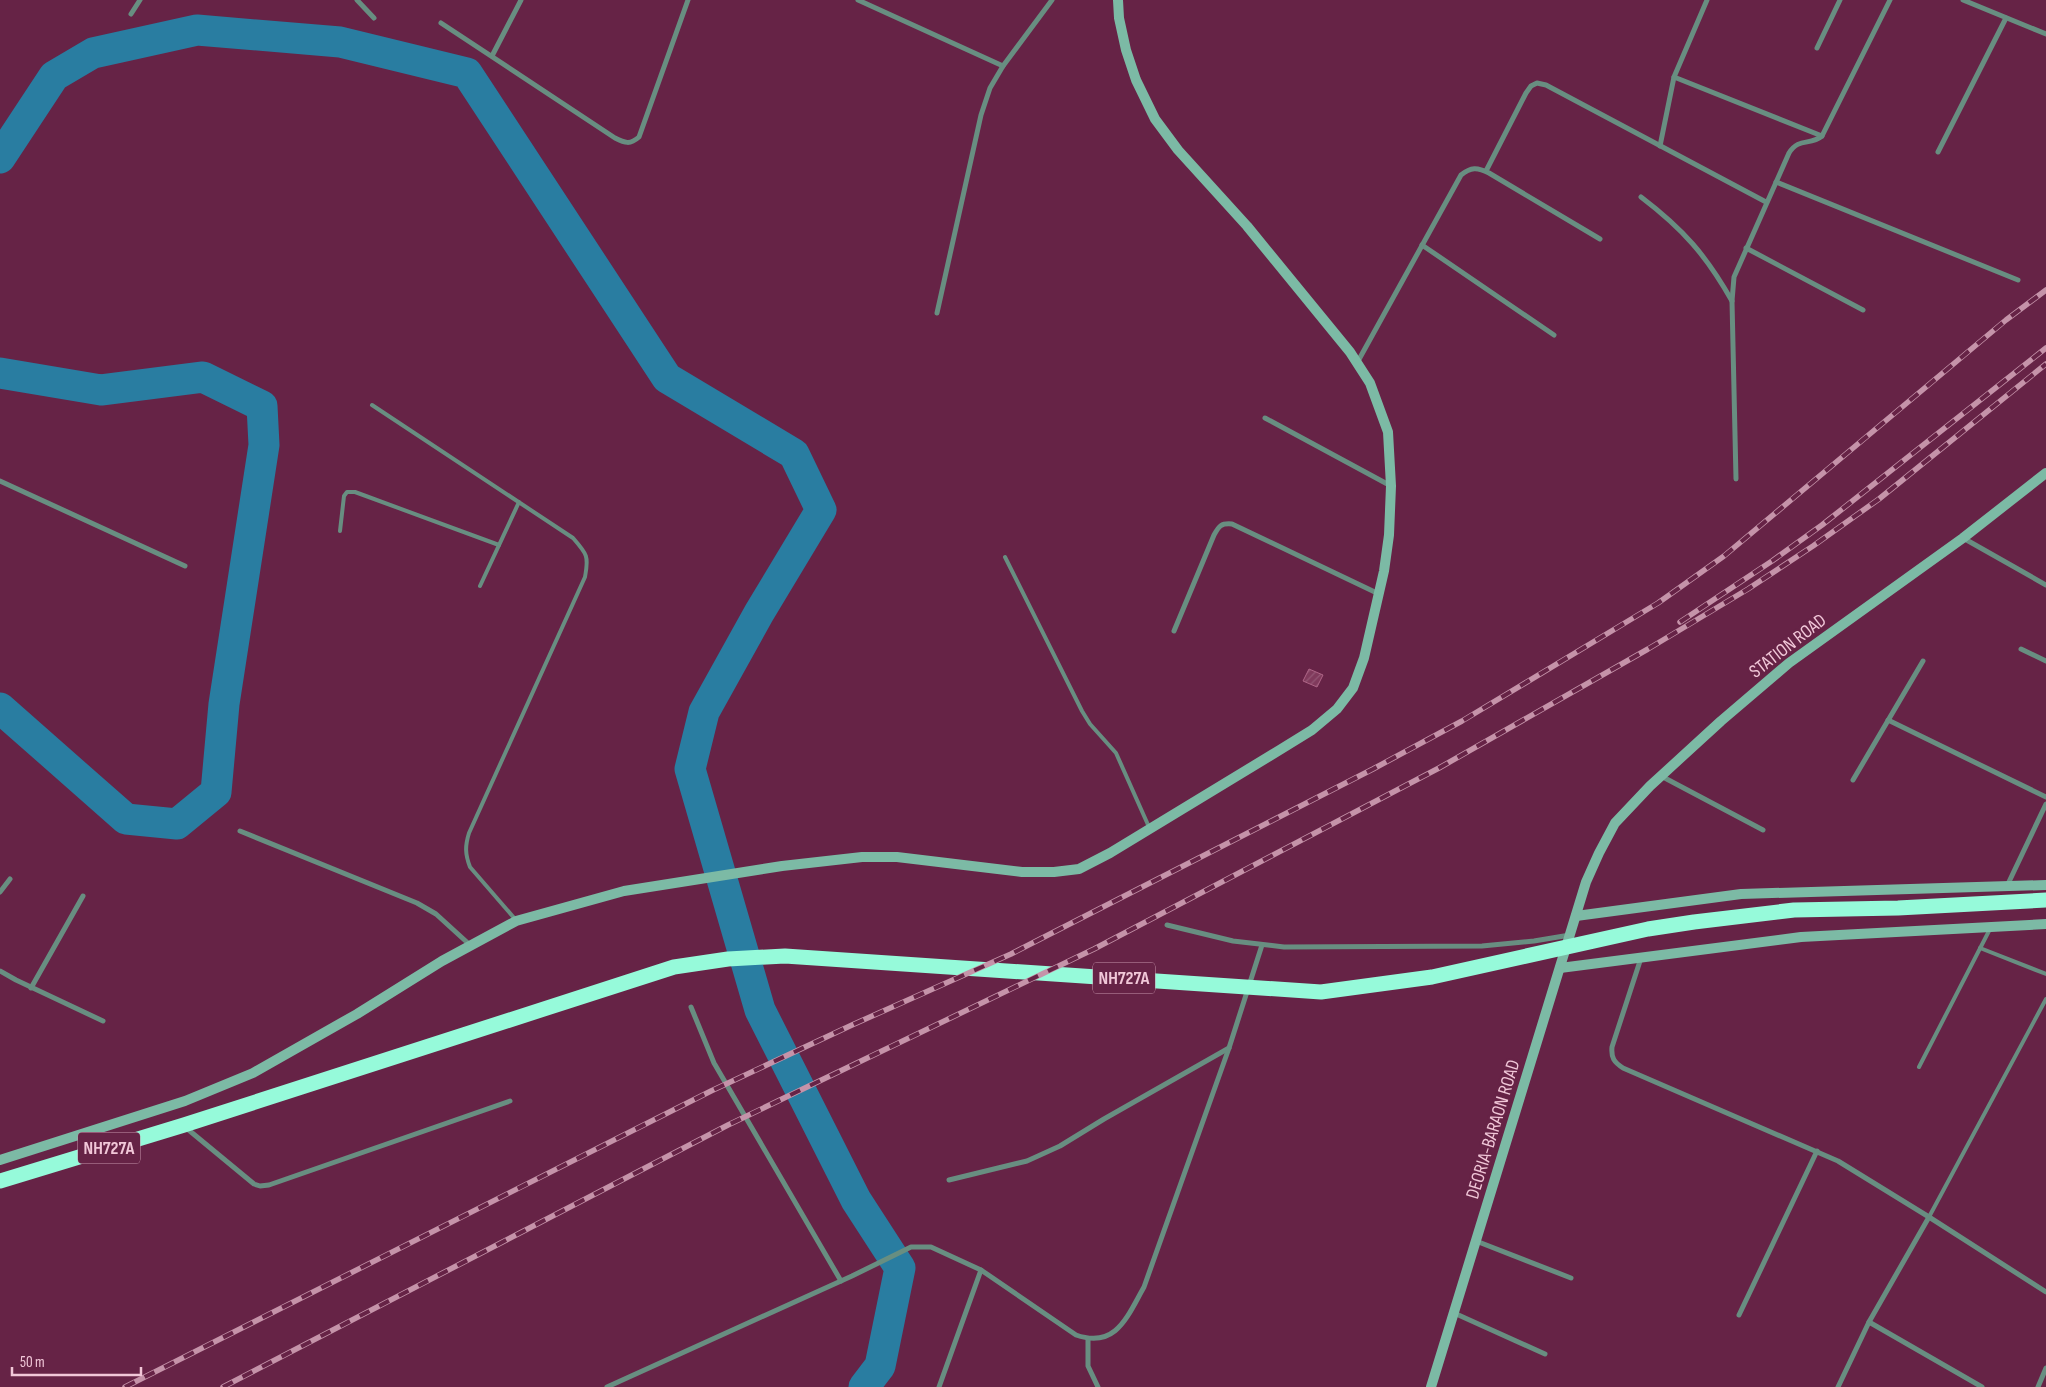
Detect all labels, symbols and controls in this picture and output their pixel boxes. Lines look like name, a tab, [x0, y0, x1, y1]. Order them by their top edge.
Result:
street label: STATION ROAD	[1745, 609, 1831, 683]
road number: NH727A	[1093, 962, 1155, 994]
street label: DEORIA-BARAON ROAD	[1461, 1057, 1526, 1202]
road number: NH727A	[78, 1132, 140, 1164]
scale bar	[12, 1344, 141, 1376]
text: 50 m	[20, 1353, 45, 1372]

